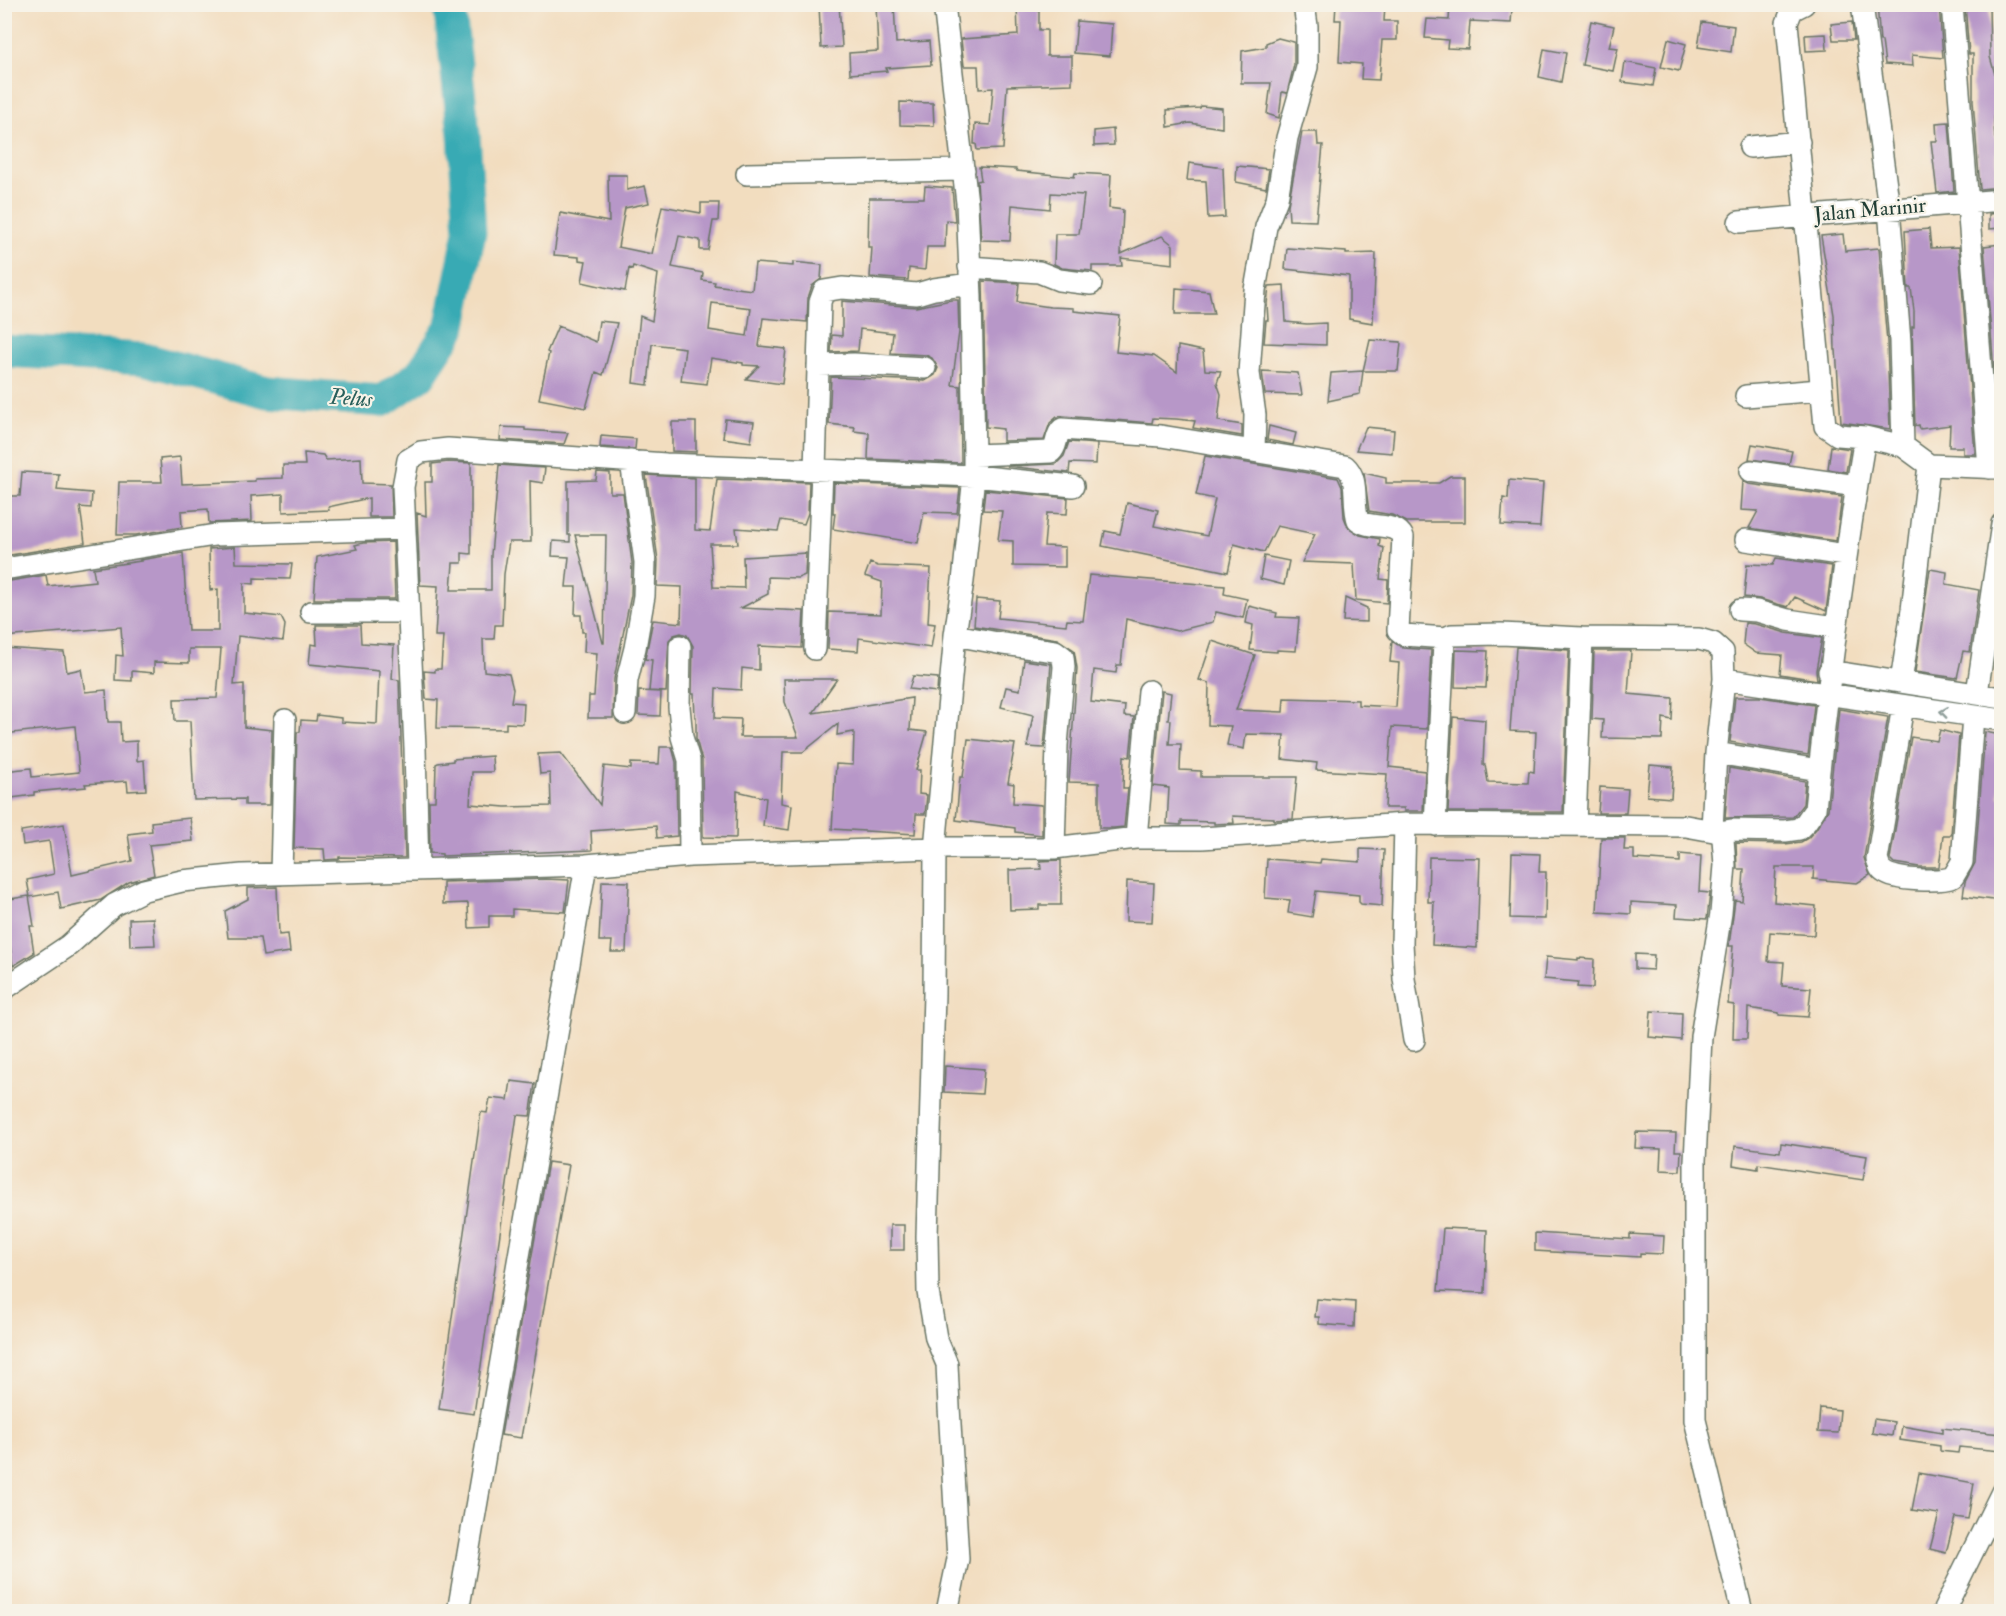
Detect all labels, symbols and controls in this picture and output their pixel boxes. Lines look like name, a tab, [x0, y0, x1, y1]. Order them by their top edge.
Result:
street label: Jalan Marinir	[1812, 192, 1927, 228]
water label: Pelus	[328, 382, 374, 414]
one-way arrow	[1939, 706, 1948, 718]

